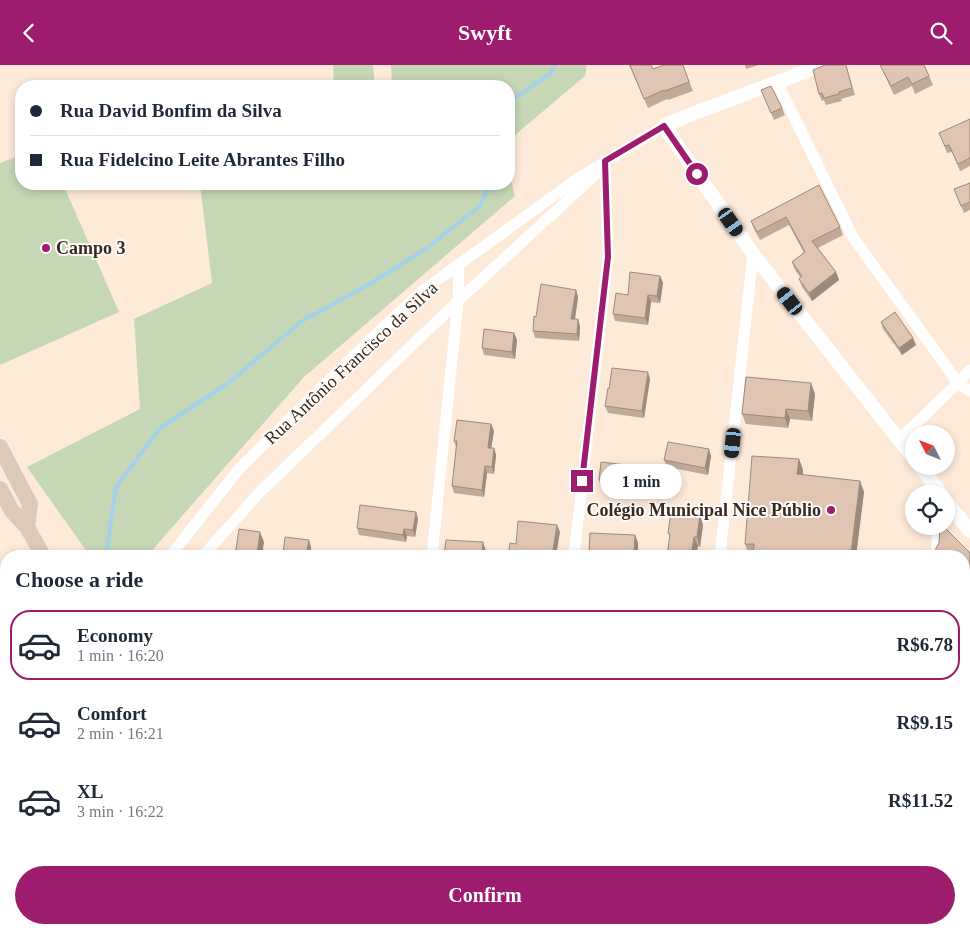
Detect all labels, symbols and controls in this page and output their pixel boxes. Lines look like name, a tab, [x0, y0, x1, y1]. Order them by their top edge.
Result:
icon: back	[15, 19, 43, 47]
icon: search	[927, 19, 955, 47]
text: Swyft	[458, 20, 512, 45]
text: Rua David Bonfim da Silva	[60, 100, 282, 121]
text: Rua Fidelcino Leite Abrantes Filho	[60, 149, 345, 170]
route start	[686, 163, 708, 185]
car	[716, 205, 745, 239]
place label: Campo 3	[56, 238, 126, 258]
marker: Campo 3	[40, 242, 52, 254]
street label: Rua Antônio Francisco da Silva	[260, 278, 442, 448]
car	[774, 285, 805, 317]
north arrow	[905, 425, 955, 475]
map controls	[905, 425, 955, 535]
car	[723, 427, 742, 459]
callout: 1 min	[600, 463, 682, 499]
route end	[571, 470, 593, 492]
text: 1 min	[622, 473, 660, 490]
button: locate	[905, 485, 955, 535]
place label: Colégio Municipal Nice Públio	[586, 500, 821, 520]
marker: Colégio Municipal Nice Públio	[825, 504, 837, 516]
text: Choose a ride	[15, 567, 143, 592]
icon: car	[17, 623, 62, 668]
text: Economy	[77, 625, 153, 646]
text: R$6.78	[897, 634, 953, 655]
text: 1 min · 16:20	[77, 647, 164, 664]
icon: car	[17, 701, 62, 746]
text: Comfort	[77, 703, 147, 724]
text: R$9.15	[897, 712, 953, 733]
text: 2 min · 16:21	[77, 725, 164, 742]
icon: car	[17, 779, 62, 824]
text: XL	[77, 781, 103, 802]
text: R$11.52	[888, 790, 953, 811]
text: 3 min · 16:22	[77, 803, 164, 820]
button: Confirm	[15, 866, 955, 924]

